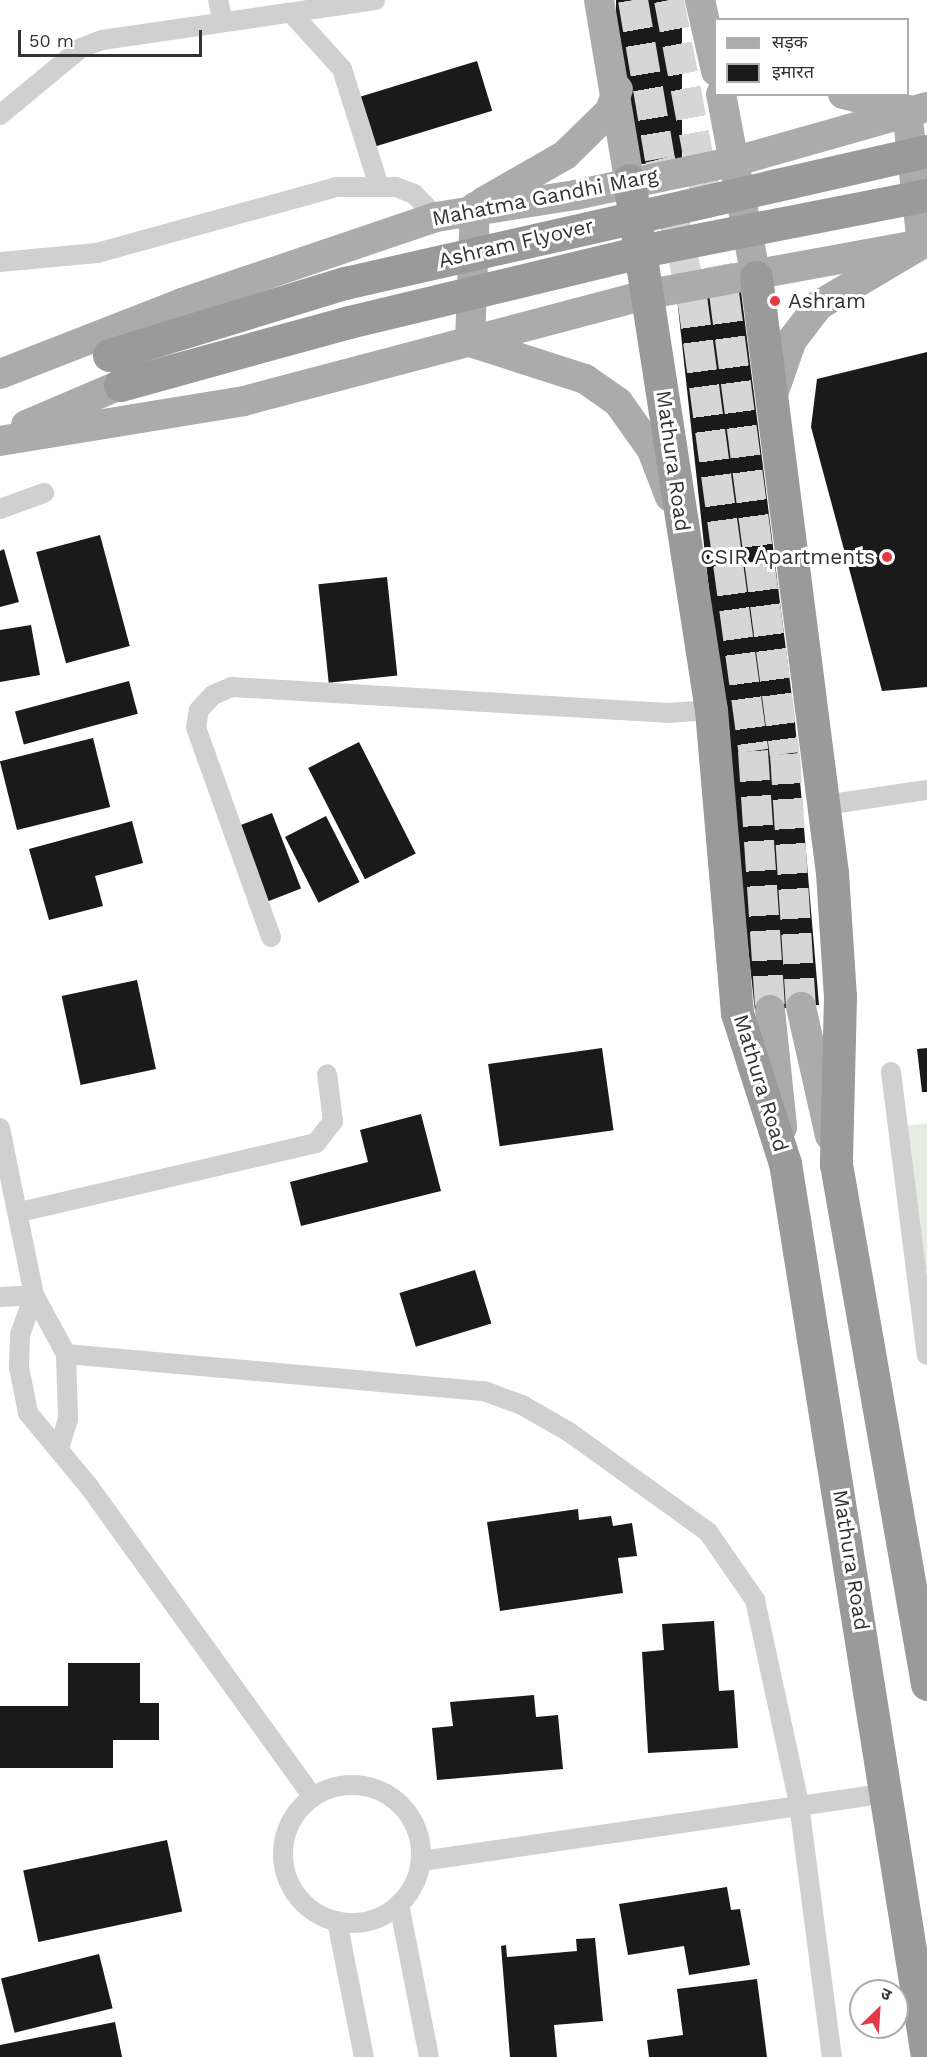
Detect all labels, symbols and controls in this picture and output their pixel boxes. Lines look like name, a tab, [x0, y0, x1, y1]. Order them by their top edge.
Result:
scale bar	[21, 18, 206, 56]
legend	[714, 18, 909, 96]
text: 50 m	[29, 30, 74, 51]
text: सड़क	[772, 31, 808, 52]
text: इमारत	[772, 61, 814, 82]
street label: Mahatma Gandhi Marg	[430, 163, 660, 231]
street label: Ashram Flyover	[436, 213, 596, 273]
place label: Ashram	[788, 288, 866, 314]
marker: Ashram	[766, 292, 784, 310]
street label: Mathura Road	[651, 389, 695, 533]
place label: CSIR Apartments	[699, 544, 875, 570]
marker: CSIR Apartments	[880, 550, 894, 564]
street label: Mathura Road	[728, 1011, 794, 1155]
street label: Mathura Road	[827, 1488, 875, 1632]
north arrow	[849, 1979, 909, 2039]
text: उ	[878, 1983, 894, 2005]

